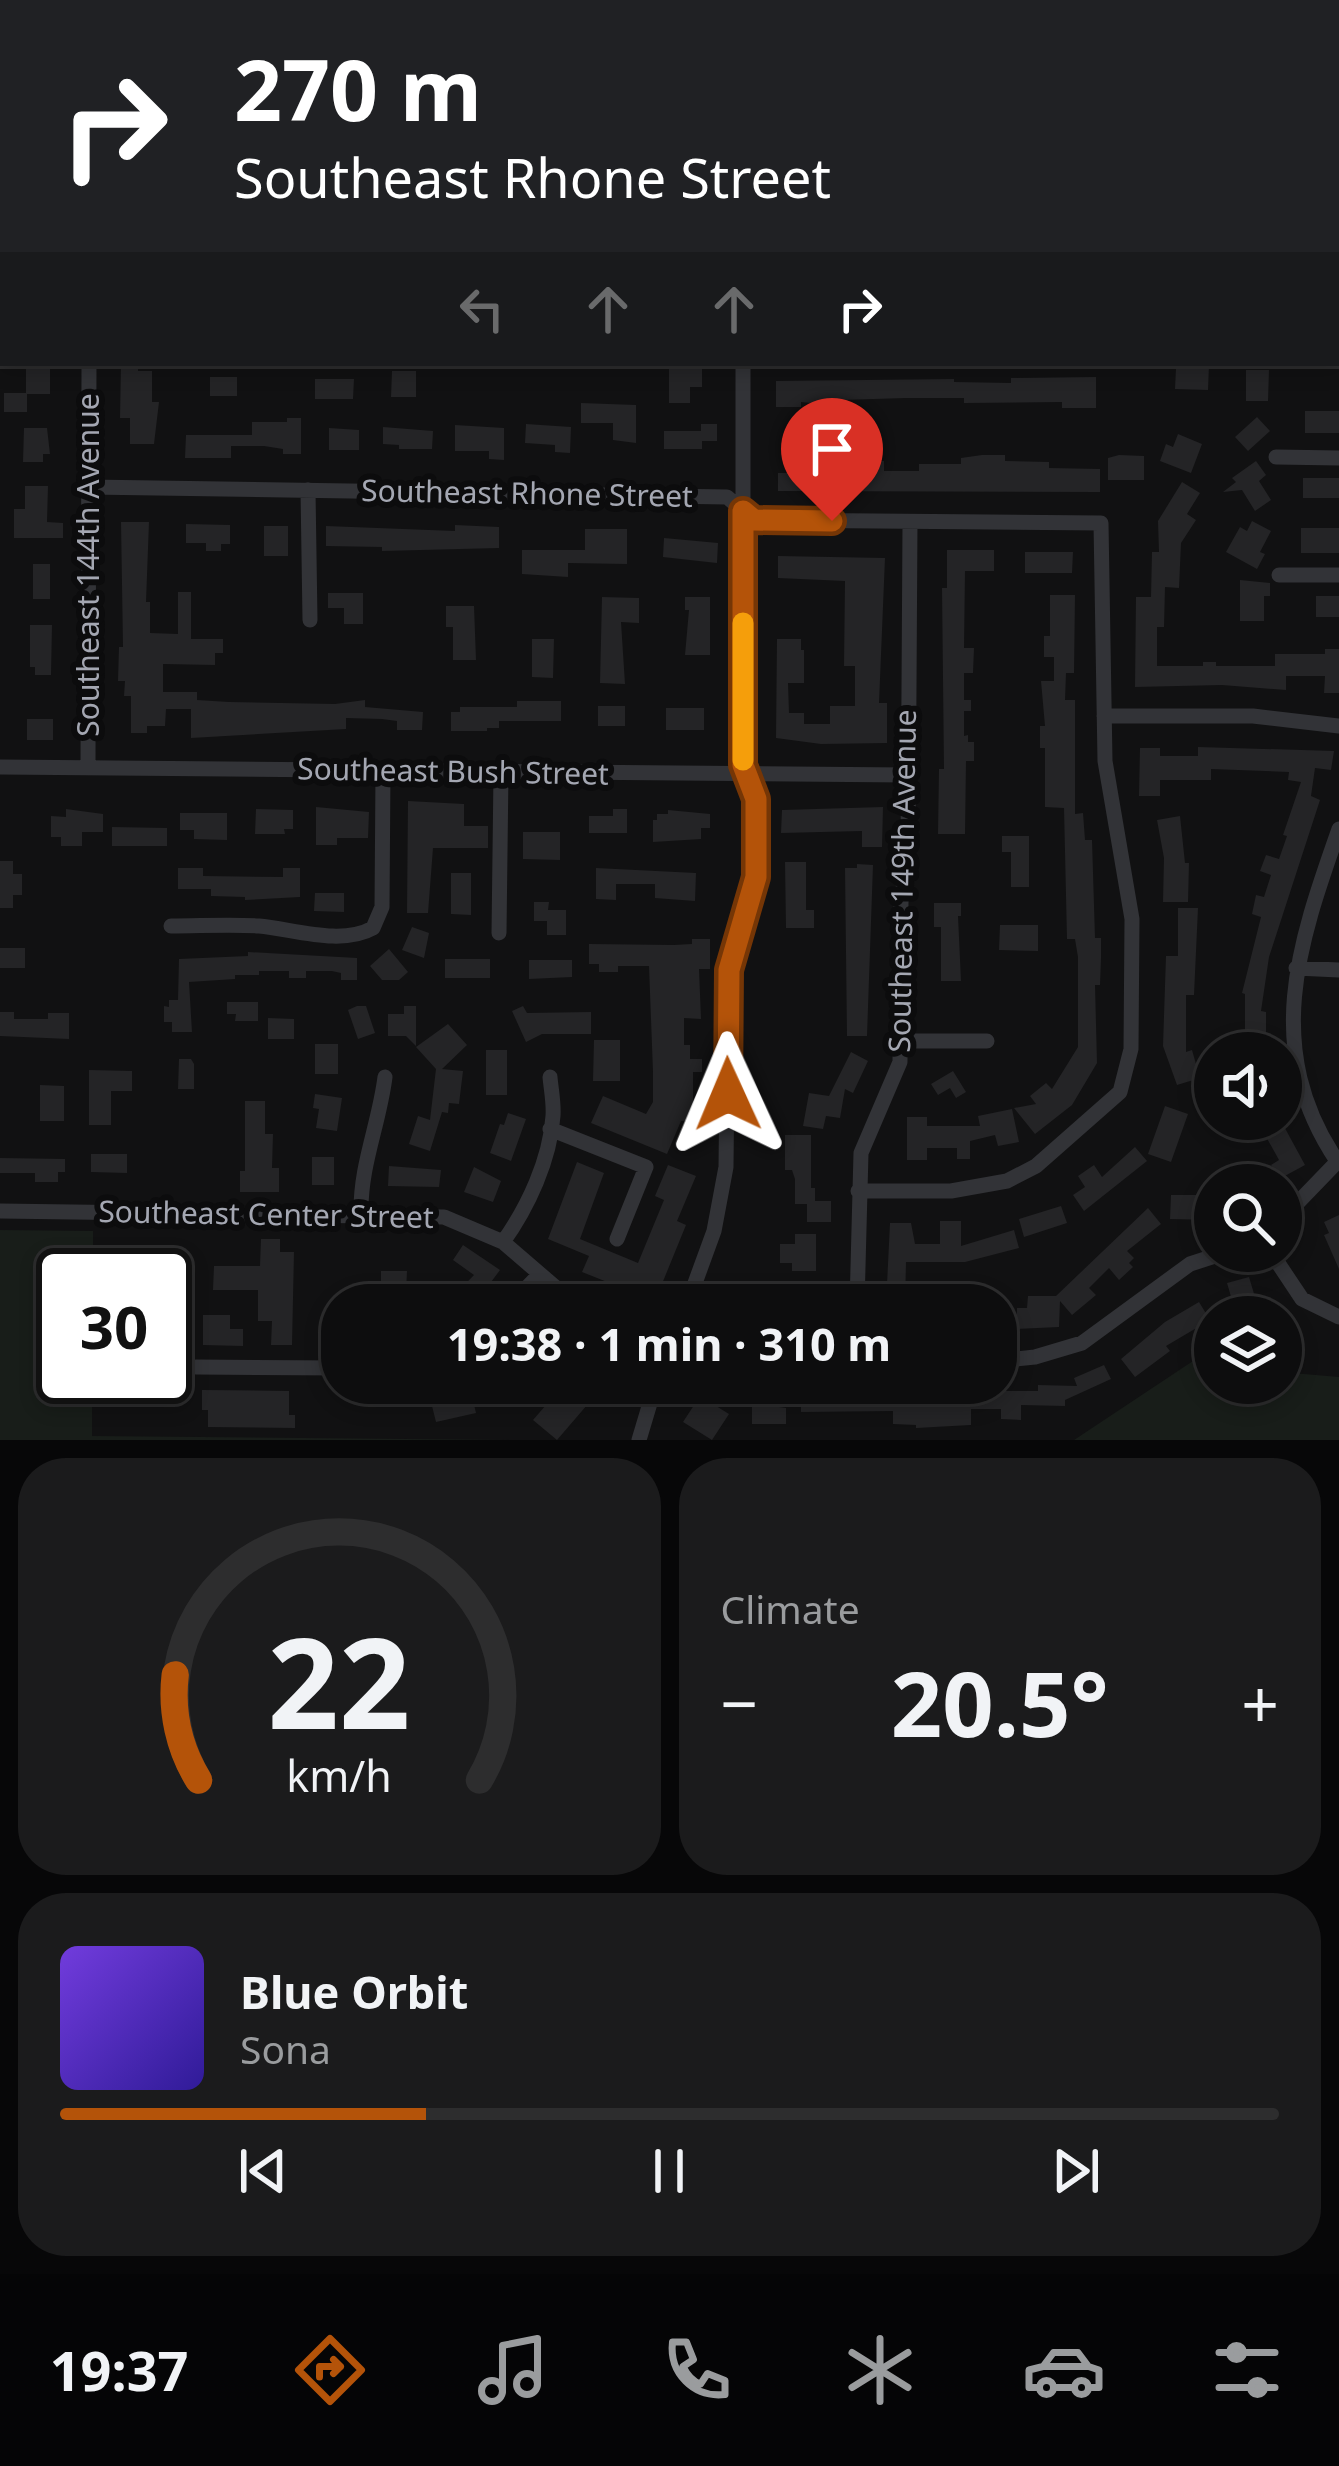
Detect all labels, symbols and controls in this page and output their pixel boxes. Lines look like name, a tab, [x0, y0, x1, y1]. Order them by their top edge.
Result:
text: 270 m	[234, 31, 482, 146]
icon: right	[36, 48, 192, 204]
text: Southeast Rhone Street	[234, 140, 831, 214]
icon: left	[449, 276, 515, 342]
icon: ahead	[575, 276, 641, 342]
icon: ahead	[701, 276, 767, 342]
icon: right	[827, 276, 893, 342]
street label: Southeast 144th Avenue	[67, 393, 108, 737]
pin	[781, 398, 883, 521]
icon: arrive	[799, 416, 865, 482]
street label: Southeast Rhone Street	[361, 469, 693, 516]
street label: Southeast 149th Avenue	[878, 709, 925, 1053]
street label: Southeast Bush Street	[297, 747, 609, 794]
position arrow	[665, 1031, 791, 1157]
map controls	[1194, 1032, 1302, 1404]
button: sound	[1194, 1032, 1302, 1140]
button: search	[1194, 1164, 1302, 1272]
street label: Southeast Center Street	[98, 1190, 434, 1237]
speed limit sign: 30	[36, 1248, 192, 1404]
button: layers	[1194, 1296, 1302, 1404]
text: 19:38 · 1 min · 310 m	[447, 1313, 891, 1374]
text: Climate	[721, 1582, 860, 1635]
text: 22	[268, 1596, 411, 1766]
text: 20.5°	[891, 1641, 1109, 1763]
text: −	[721, 1657, 758, 1747]
text: +	[1241, 1657, 1279, 1747]
text: km/h	[287, 1745, 392, 1804]
text: Blue Orbit	[240, 1961, 468, 2022]
text: Sona	[240, 2022, 331, 2075]
icon: previous	[230, 2138, 296, 2204]
icon: pause	[636, 2138, 702, 2204]
icon: next	[1043, 2138, 1109, 2204]
icon: directions	[288, 2328, 372, 2412]
icon: music	[471, 2328, 555, 2412]
icon: phone	[655, 2328, 739, 2412]
icon: climate	[838, 2328, 922, 2412]
icon: car	[1022, 2328, 1106, 2412]
icon: filters	[1205, 2328, 1289, 2412]
text: 19:37	[50, 2333, 188, 2407]

